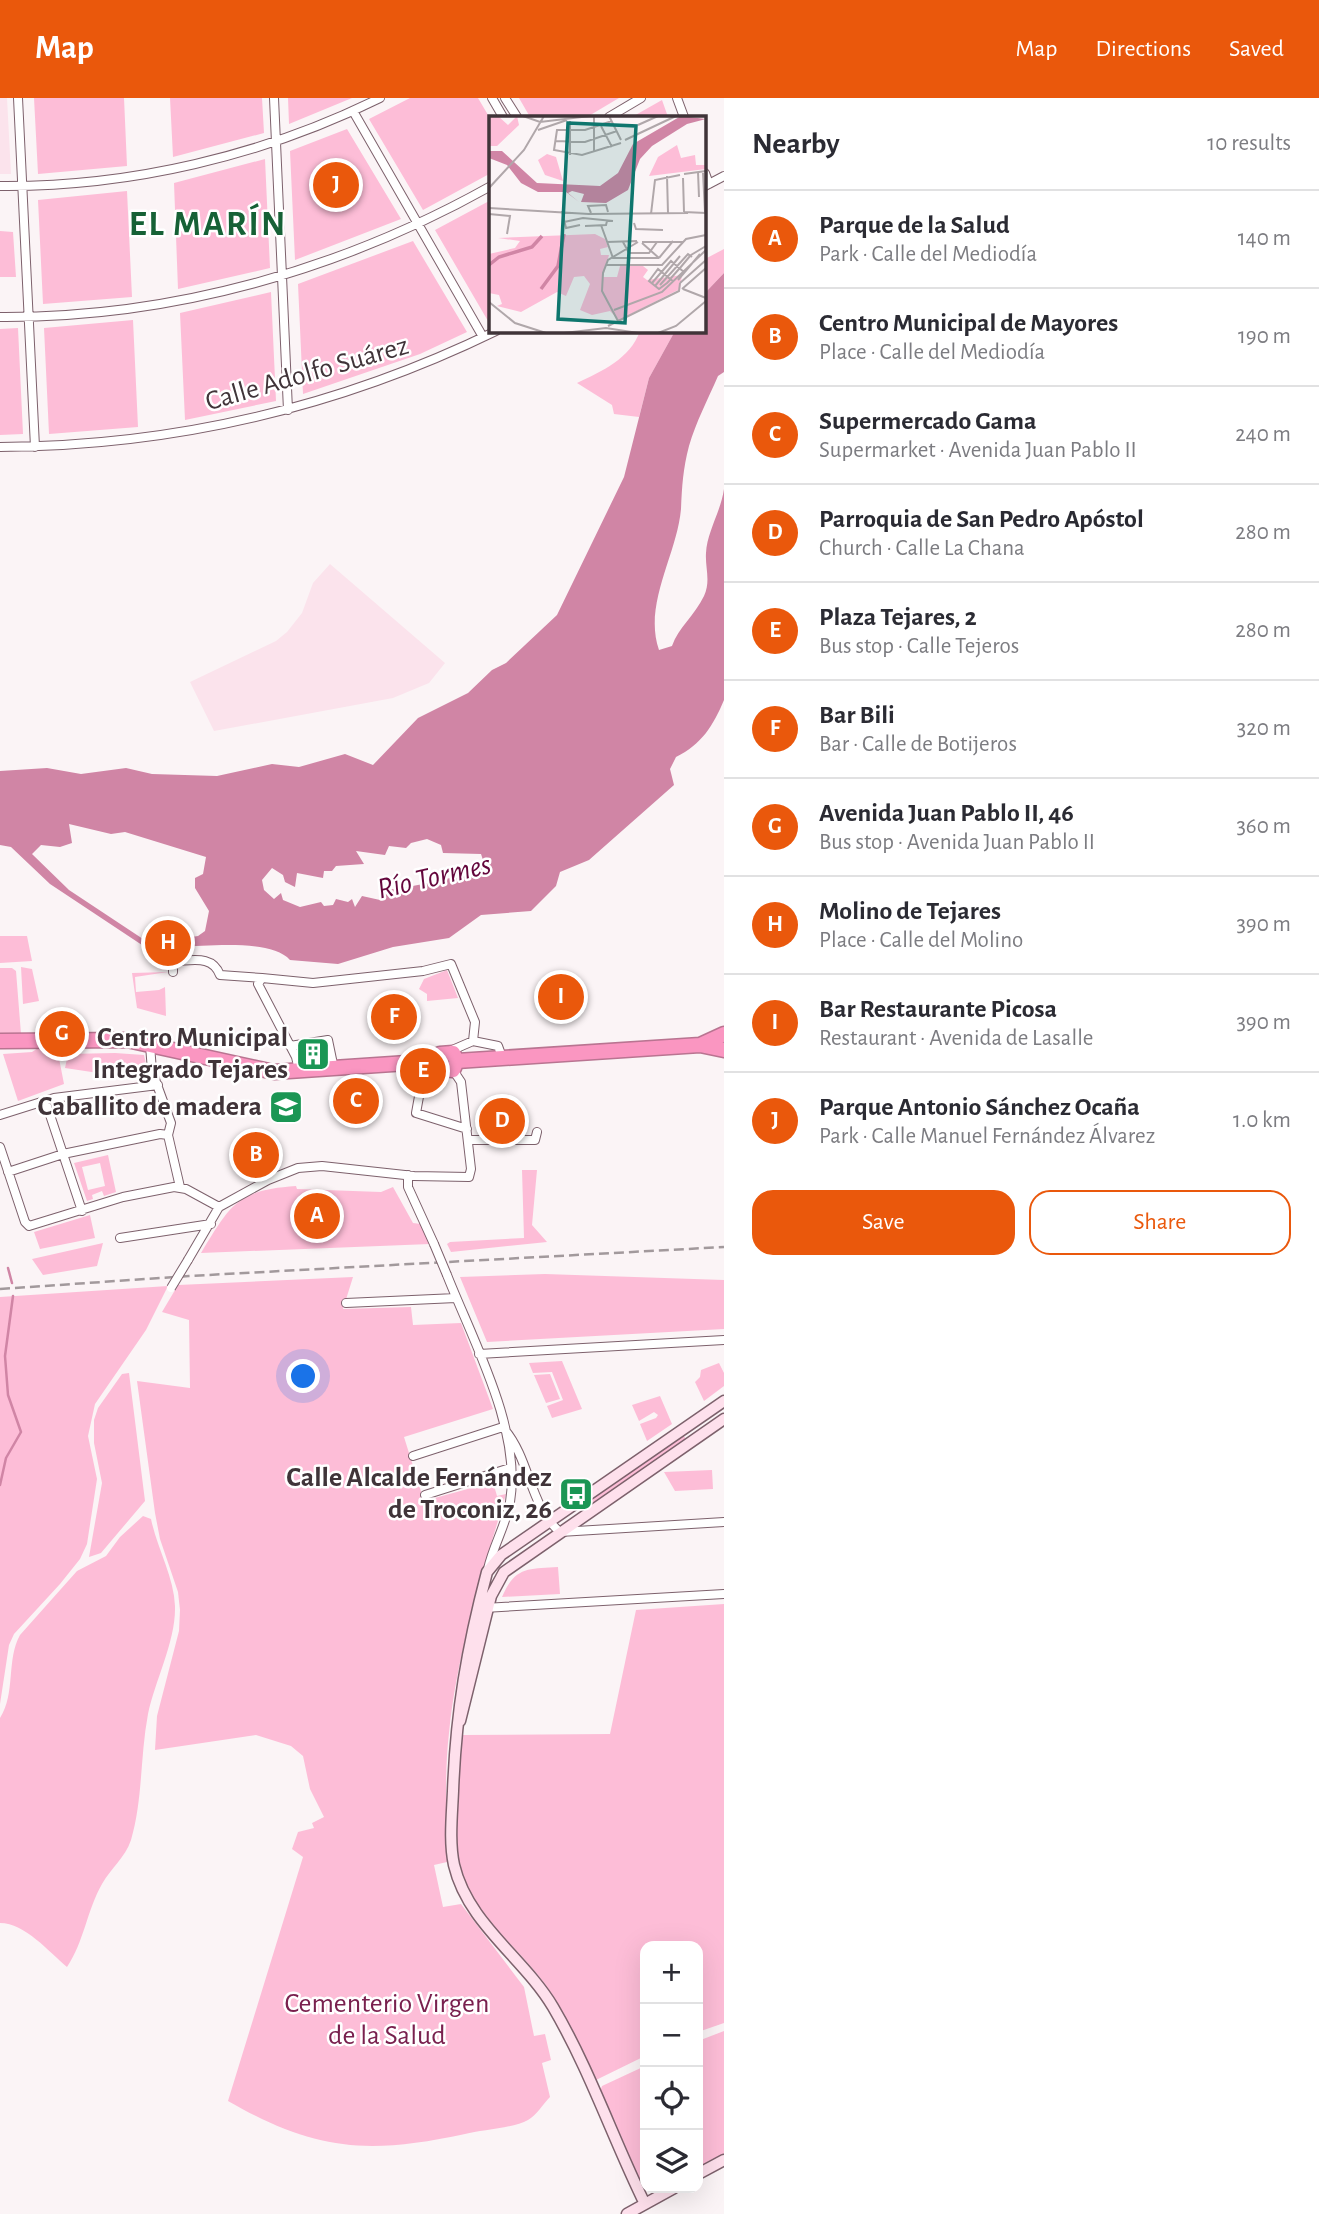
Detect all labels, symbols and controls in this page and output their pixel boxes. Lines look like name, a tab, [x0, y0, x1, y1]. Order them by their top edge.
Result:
text: Map	[35, 32, 94, 65]
text: Map	[1015, 37, 1057, 61]
text: Directions	[1095, 37, 1191, 61]
text: Saved	[1229, 37, 1284, 61]
inset map	[489, 116, 706, 332]
text: Nearby	[752, 129, 840, 159]
text: 10 results	[1207, 132, 1291, 155]
pin: J	[313, 159, 359, 211]
district label: EL MARÍN	[129, 203, 287, 242]
text: Parque de la Salud	[819, 212, 1010, 238]
text: A	[768, 227, 782, 250]
text: 140 m	[1238, 227, 1291, 250]
text: Park · Calle del Mediodía	[819, 243, 1037, 266]
text: Centro Municipal de Mayores	[819, 310, 1118, 336]
text: B	[768, 325, 782, 348]
text: 190 m	[1238, 325, 1291, 348]
street label: Calle Adolfo Suárez	[202, 332, 412, 416]
text: Place · Calle del Mediodía	[819, 341, 1045, 364]
text: Supermercado Gama	[819, 408, 1036, 434]
text: C	[769, 423, 781, 446]
text: 240 m	[1235, 423, 1291, 446]
text: Supermarket · Avenida Juan Pablo II	[819, 439, 1137, 462]
text: Parroquia de San Pedro Apóstol	[819, 506, 1144, 532]
text: D	[767, 521, 783, 544]
text: 280 m	[1235, 521, 1291, 544]
text: Church · Calle La Chana	[819, 537, 1025, 560]
text: Plaza Tejares, 2	[819, 604, 977, 630]
text: E	[769, 619, 781, 642]
text: 280 m	[1235, 619, 1291, 642]
text: Bus stop · Calle Tejeros	[819, 635, 1019, 658]
text: Bar Bili	[819, 702, 895, 728]
text: F	[770, 717, 780, 740]
text: 320 m	[1237, 717, 1291, 740]
text: Bar · Calle de Botijeros	[819, 733, 1017, 756]
text: Avenida Juan Pablo II, 46	[819, 800, 1074, 826]
text: G	[768, 815, 782, 838]
text: 360 m	[1236, 815, 1291, 838]
text: Bus stop · Avenida Juan Pablo II	[819, 831, 1095, 854]
water label: Río Tormes	[374, 849, 494, 905]
text: Molino de Tejares	[819, 898, 1001, 924]
text: H	[767, 913, 783, 936]
text: 390 m	[1236, 913, 1291, 936]
pin: H	[145, 917, 191, 969]
text: Place · Calle del Molino	[819, 929, 1023, 952]
pin: I	[538, 971, 584, 1023]
pin: F	[371, 991, 417, 1043]
text: Bar Restaurante Picosa	[819, 996, 1057, 1022]
pin: G	[39, 1008, 85, 1060]
text: I	[772, 1011, 778, 1034]
text: 390 m	[1236, 1011, 1291, 1034]
place label: Centro Municipal Integrado Tejares	[93, 1024, 288, 1084]
text: Restaurant · Avenida de Lasalle	[819, 1027, 1093, 1050]
building icon: Centro Municipal Integrado Tejares	[294, 1035, 332, 1073]
pin: E	[400, 1045, 446, 1097]
pin: C	[333, 1075, 379, 1127]
school or university icon: Caballito de madera	[267, 1088, 305, 1126]
place label: Caballito de madera	[37, 1093, 262, 1121]
text: Parque Antonio Sánchez Ocaña	[819, 1094, 1140, 1120]
pin: D	[479, 1095, 525, 1147]
text: J	[771, 1109, 779, 1132]
text: 1.0 km	[1233, 1109, 1291, 1132]
text: Park · Calle Manuel Fernández Álvarez	[819, 1125, 1155, 1148]
pin: B	[233, 1129, 279, 1181]
pin: A	[294, 1190, 340, 1242]
button: Save	[752, 1190, 1015, 1255]
button: Share	[1029, 1190, 1291, 1255]
your location	[286, 1359, 320, 1393]
place label: Calle Alcalde Fernández de Troconiz, 26	[286, 1464, 552, 1524]
bus stop icon: Calle Alcalde Fernández de Troconiz, 26	[557, 1475, 595, 1513]
map controls	[640, 1941, 703, 2193]
button: +	[640, 1941, 703, 2004]
park label: Cementerio Virgen de la Salud	[285, 1990, 489, 2050]
button: −	[640, 2004, 703, 2067]
button: locate	[640, 2067, 703, 2130]
button: layers	[640, 2130, 703, 2193]

